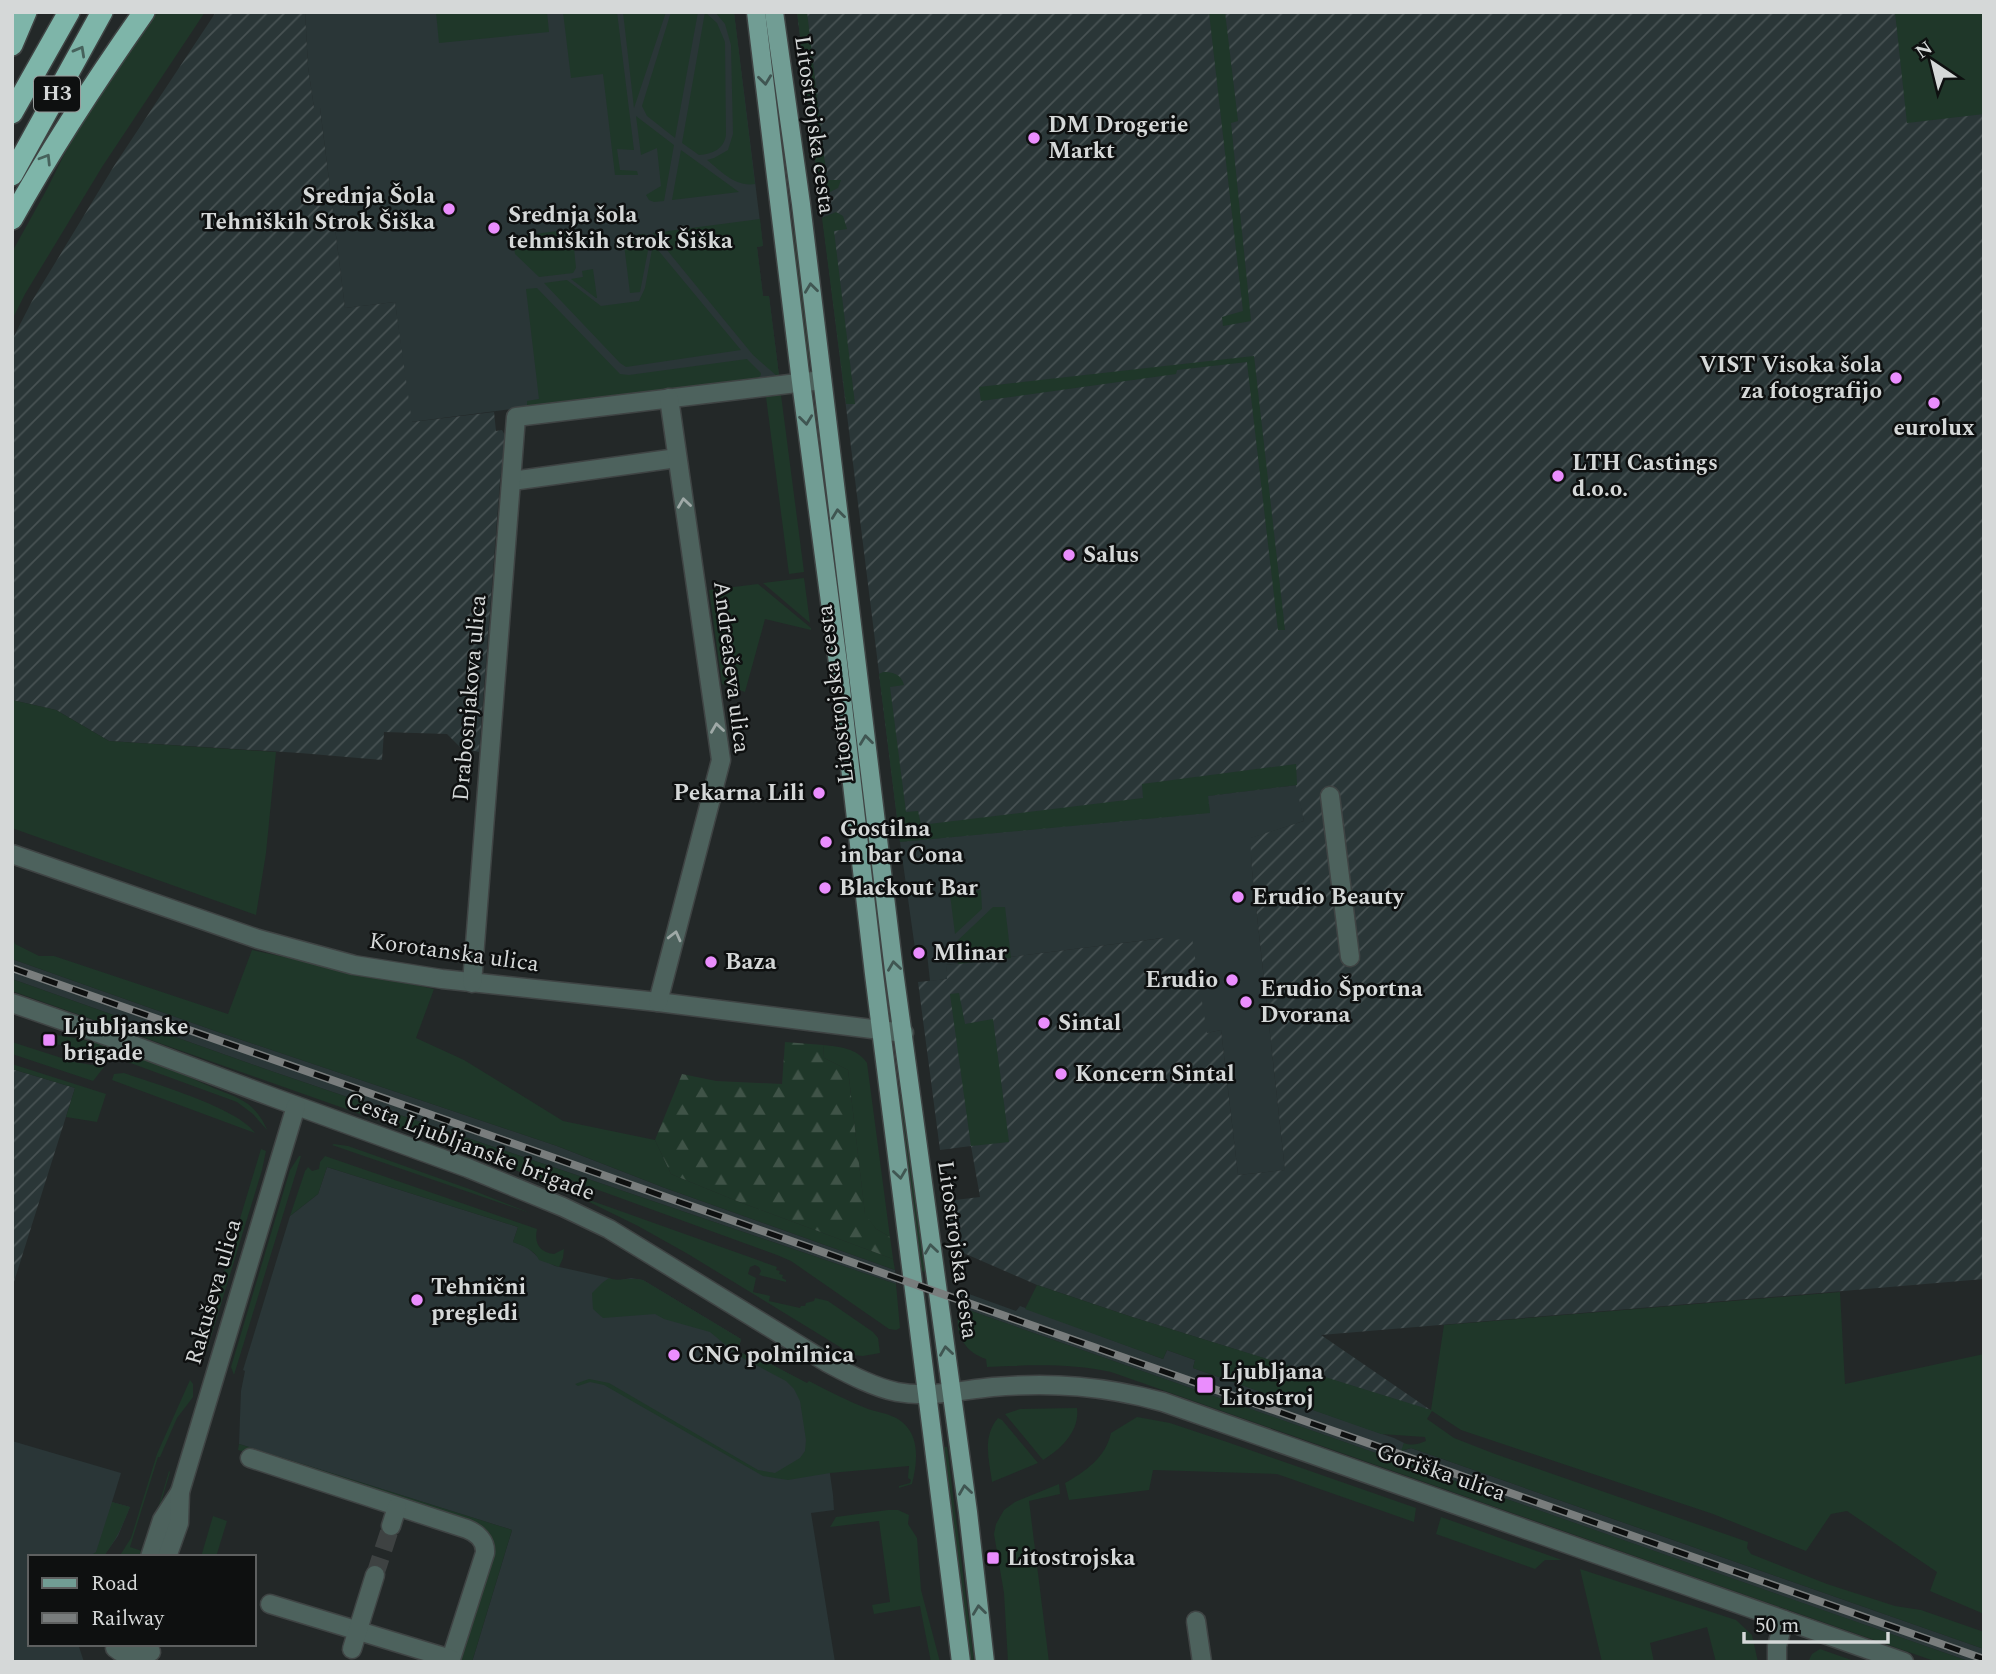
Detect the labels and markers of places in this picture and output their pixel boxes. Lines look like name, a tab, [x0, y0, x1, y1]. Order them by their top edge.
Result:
place label: DM Drogerie Markt	[1048, 108, 1188, 169]
marker: DM Drogerie Markt	[1026, 130, 1042, 146]
place label: Srednja Šola Tehniških Strok Šiška	[201, 179, 435, 240]
place label: Srednja šola tehniških strok Šiška	[508, 198, 733, 259]
marker: Srednja Šola Tehniških Strok Šiška	[441, 201, 457, 217]
marker: Srednja šola tehniških strok Šiška	[486, 220, 502, 236]
place label: VIST Visoka šola za fotografijo	[1699, 348, 1882, 409]
marker: VIST Visoka šola za fotografijo	[1888, 370, 1904, 386]
marker: eurolux	[1926, 395, 1942, 411]
place label: eurolux	[1893, 411, 1975, 446]
place label: LTH Castings d.o.o.	[1572, 446, 1718, 507]
marker: LTH Castings d.o.o.	[1550, 468, 1566, 484]
place label: Salus	[1083, 538, 1139, 573]
marker: Salus	[1061, 547, 1077, 563]
place label: Pekarna Lili	[673, 776, 805, 811]
marker: Pekarna Lili	[811, 785, 827, 801]
place label: Gostilna in bar Cona	[840, 812, 964, 873]
marker: Gostilna in bar Cona	[818, 834, 834, 850]
place label: Blackout Bar	[839, 871, 978, 906]
marker: Blackout Bar	[817, 880, 833, 896]
place label: Erudio Beauty	[1252, 880, 1405, 915]
marker: Erudio Beauty	[1230, 889, 1246, 905]
place label: Mlinar	[933, 936, 1007, 971]
place label: Baza	[725, 945, 777, 980]
marker: Mlinar	[911, 945, 927, 961]
marker: Baza	[703, 954, 719, 970]
place label: Erudio	[1145, 963, 1218, 998]
marker: Erudio	[1224, 972, 1240, 988]
place label: Erudio Športna Dvorana	[1260, 972, 1423, 1033]
marker: Erudio Športna Dvorana	[1238, 994, 1254, 1010]
place label: Sintal	[1058, 1006, 1121, 1041]
place label: Ljubljanske brigade	[63, 1010, 189, 1071]
marker: Sintal	[1036, 1015, 1052, 1031]
marker: Ljubljanske brigade	[41, 1032, 57, 1048]
place label: Koncern Sintal	[1075, 1057, 1234, 1092]
marker: Koncern Sintal	[1053, 1066, 1069, 1082]
place label: Tehnični pregledi	[431, 1270, 526, 1331]
marker: Tehnični pregledi	[409, 1292, 425, 1308]
place label: CNG polnilnica	[688, 1338, 854, 1373]
marker: CNG polnilnica	[666, 1347, 682, 1363]
place label: Ljubljana Litostroj	[1221, 1355, 1324, 1416]
marker: Ljubljana Litostroj	[1195, 1375, 1215, 1395]
place label: Litostrojska	[1007, 1541, 1136, 1576]
marker: Litostrojska	[985, 1550, 1001, 1566]

